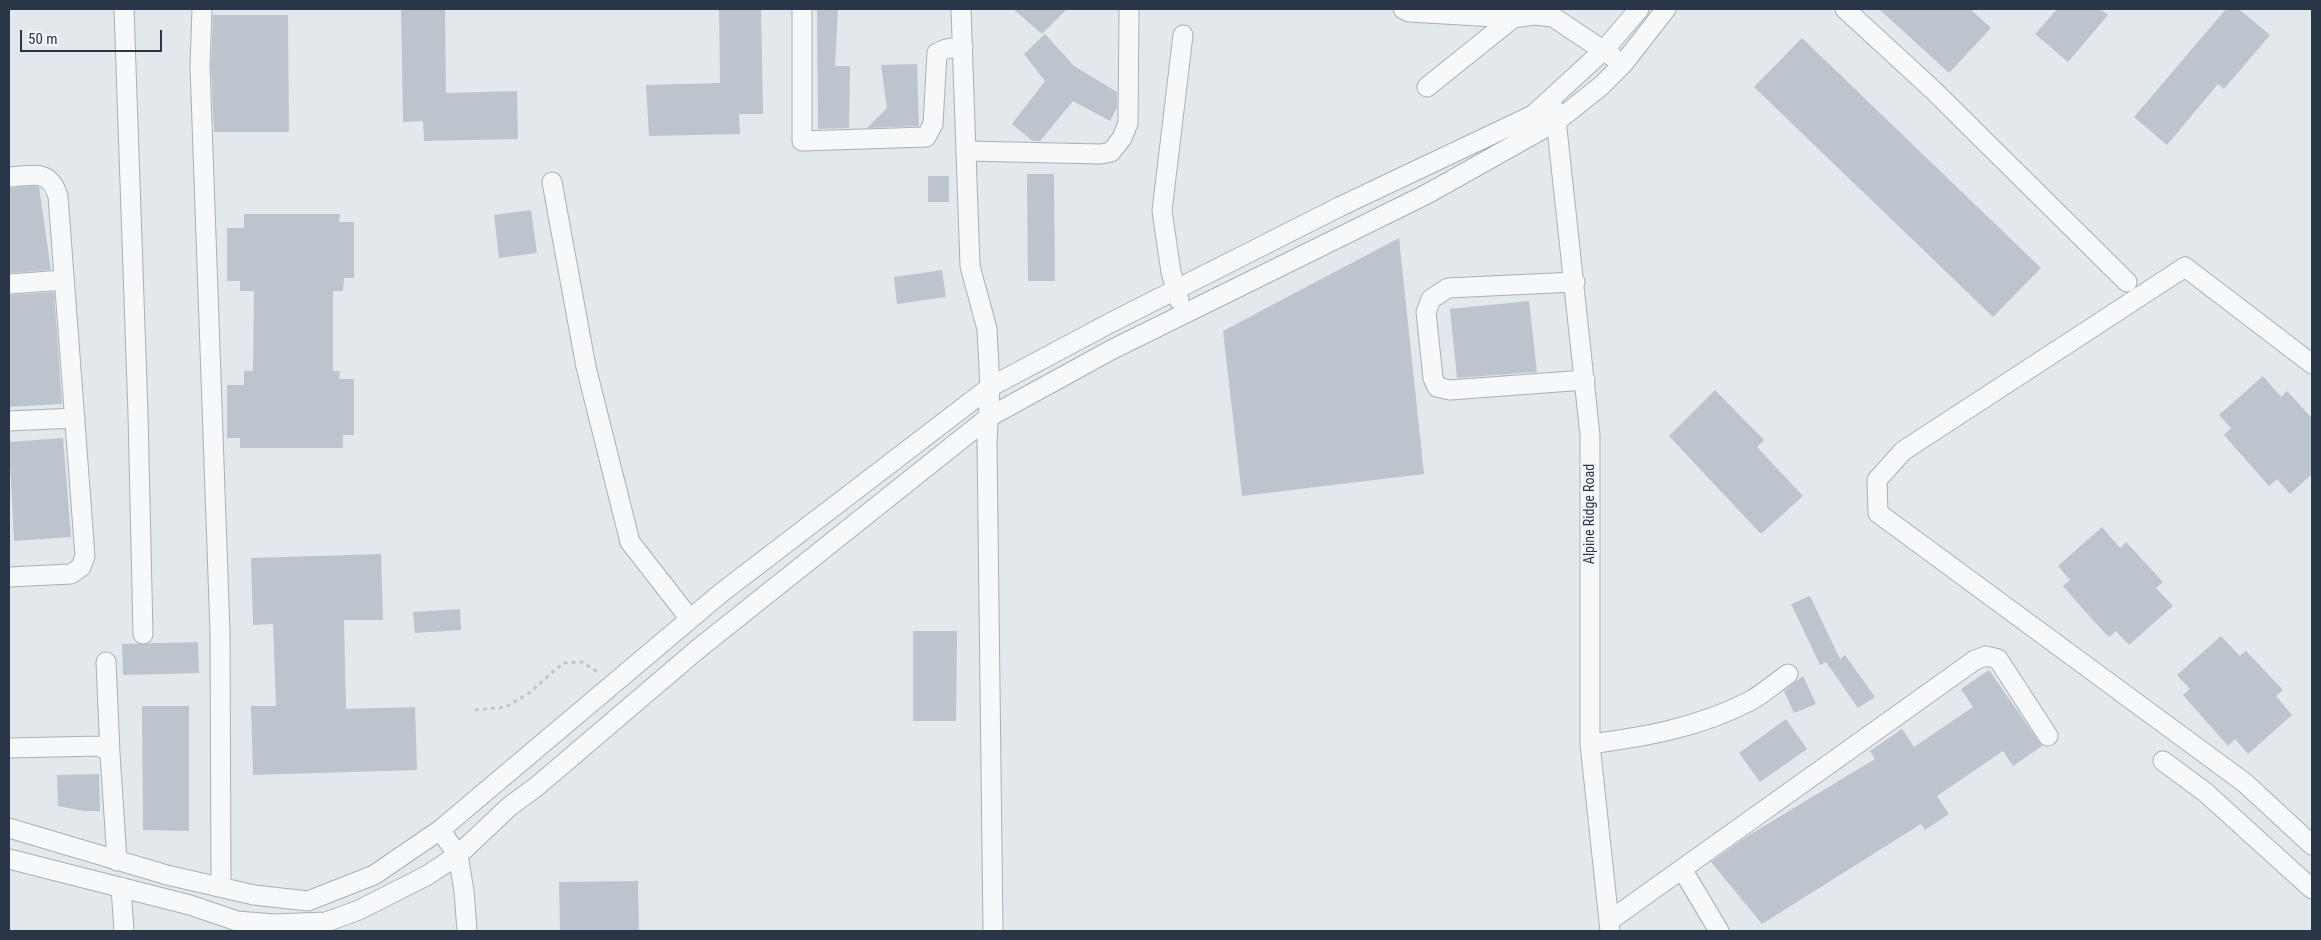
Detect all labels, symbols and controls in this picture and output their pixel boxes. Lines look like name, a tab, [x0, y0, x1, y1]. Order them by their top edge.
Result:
scale bar	[22, 20, 165, 52]
text: 50 m	[28, 30, 58, 48]
street label: Alpine Ridge Road	[1582, 464, 1598, 564]

